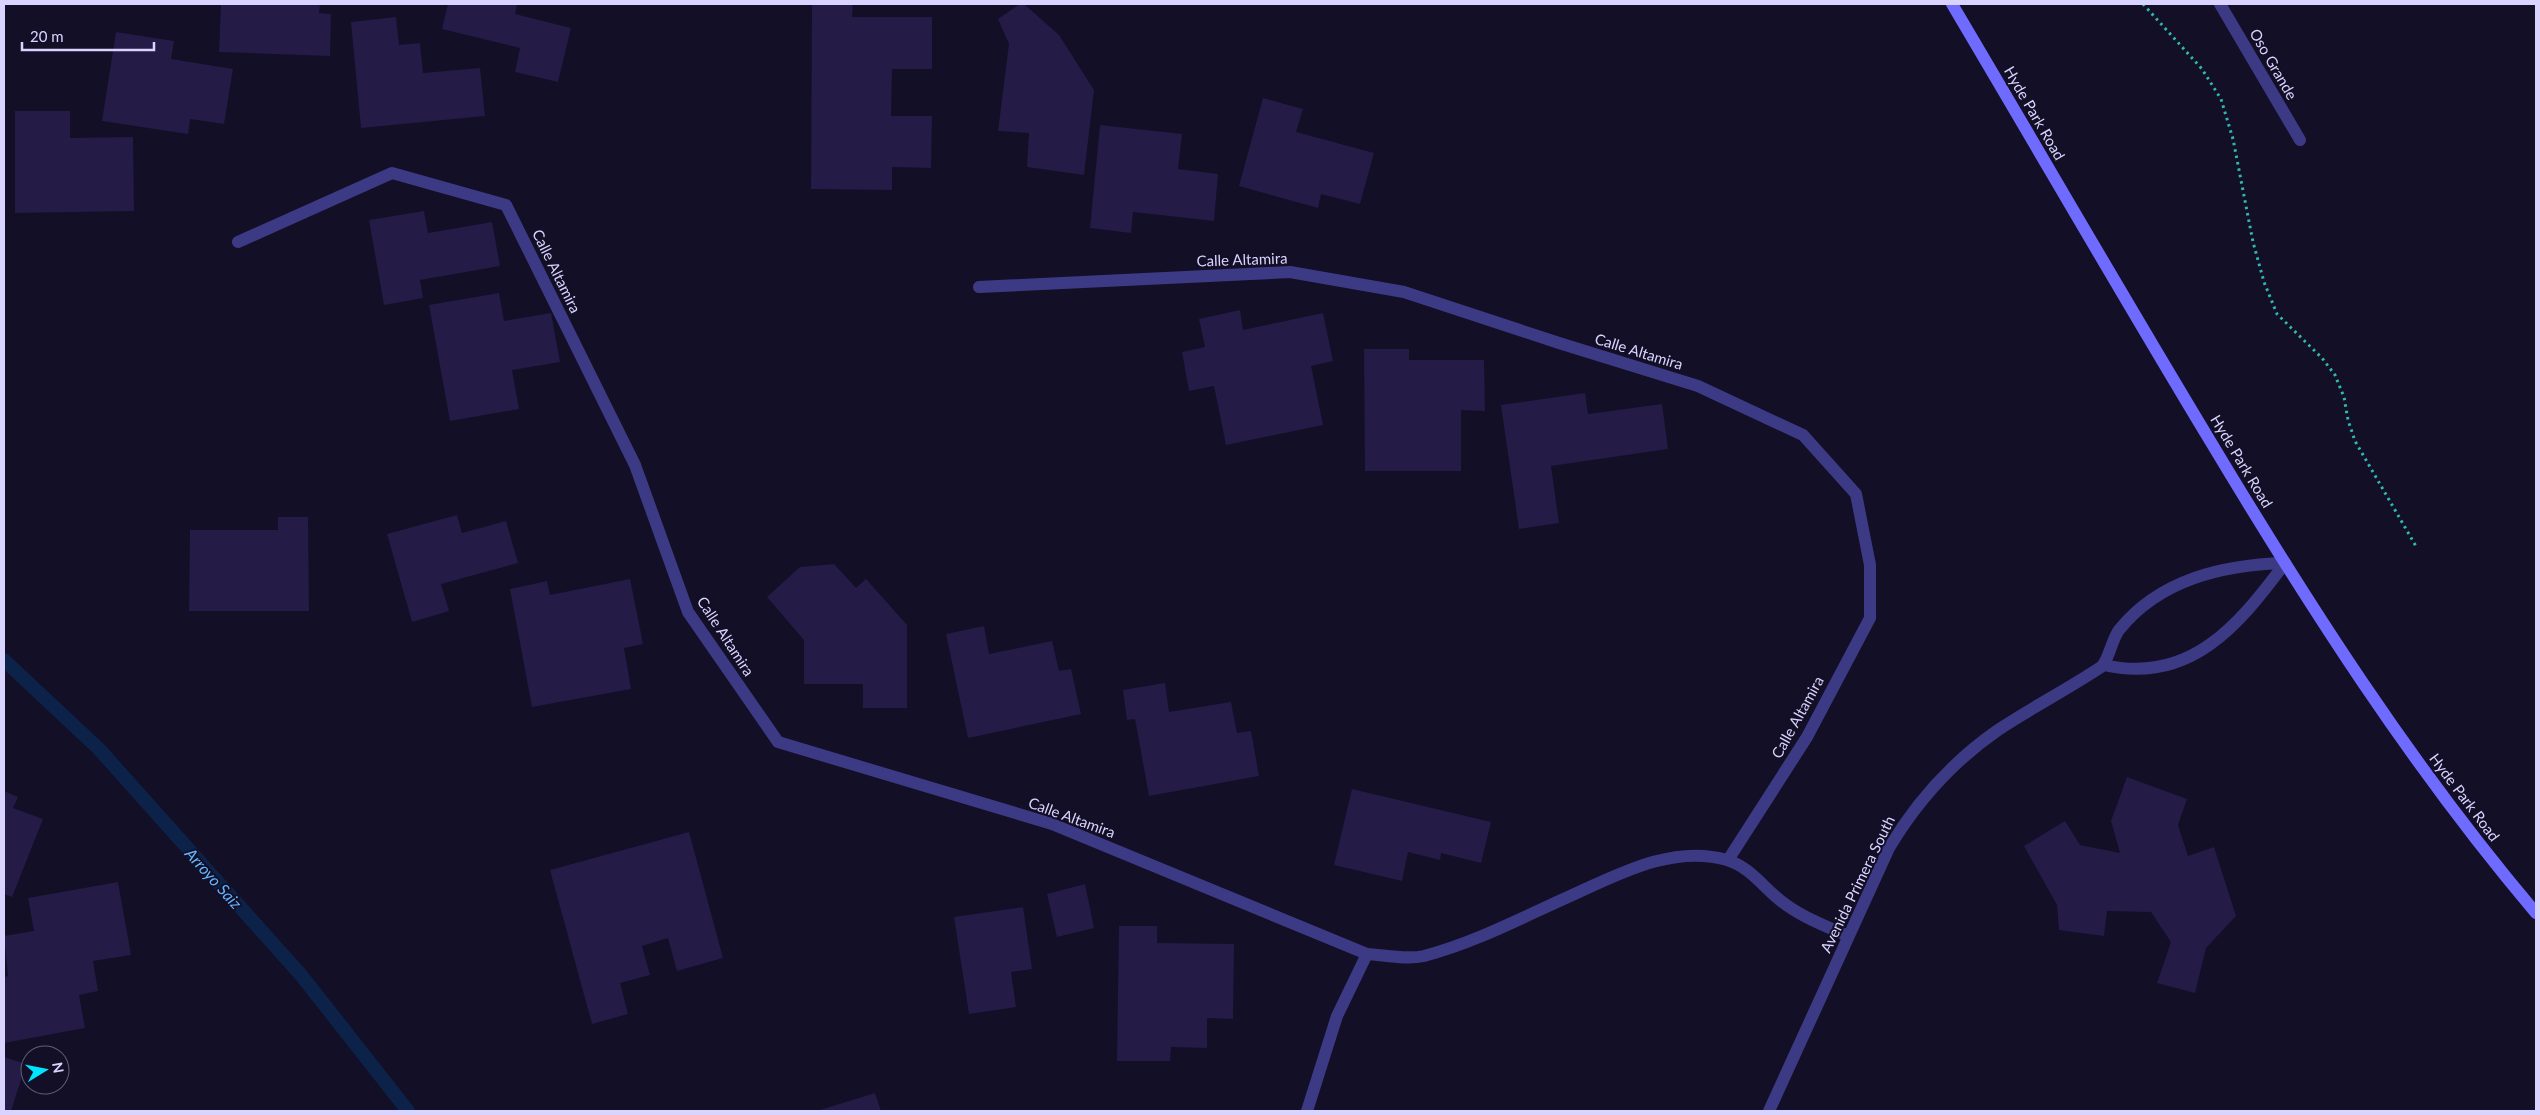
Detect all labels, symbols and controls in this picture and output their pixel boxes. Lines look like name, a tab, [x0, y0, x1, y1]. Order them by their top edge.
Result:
scale bar	[22, 20, 155, 52]
street label: Oso Grande	[2246, 25, 2302, 103]
text: 20 m	[30, 27, 64, 45]
street label: Hyde Park Road	[2001, 63, 2069, 163]
street label: Calle Altamira	[529, 226, 585, 316]
street label: Calle Altamira	[1196, 248, 1288, 270]
street label: Calle Altamira	[1593, 329, 1685, 373]
street label: Hyde Park Road	[2207, 411, 2277, 511]
street label: Calle Altamira	[694, 593, 758, 679]
street label: Calle Altamira	[1767, 673, 1827, 761]
street label: Hyde Park Road	[2426, 750, 2504, 844]
street label: Calle Altamira	[1026, 793, 1118, 841]
street label: Avenida Primera South	[1816, 813, 1898, 955]
water label: Arroyo Saiz	[181, 843, 246, 912]
north arrow	[20, 1045, 70, 1095]
text: N	[49, 1061, 68, 1074]

